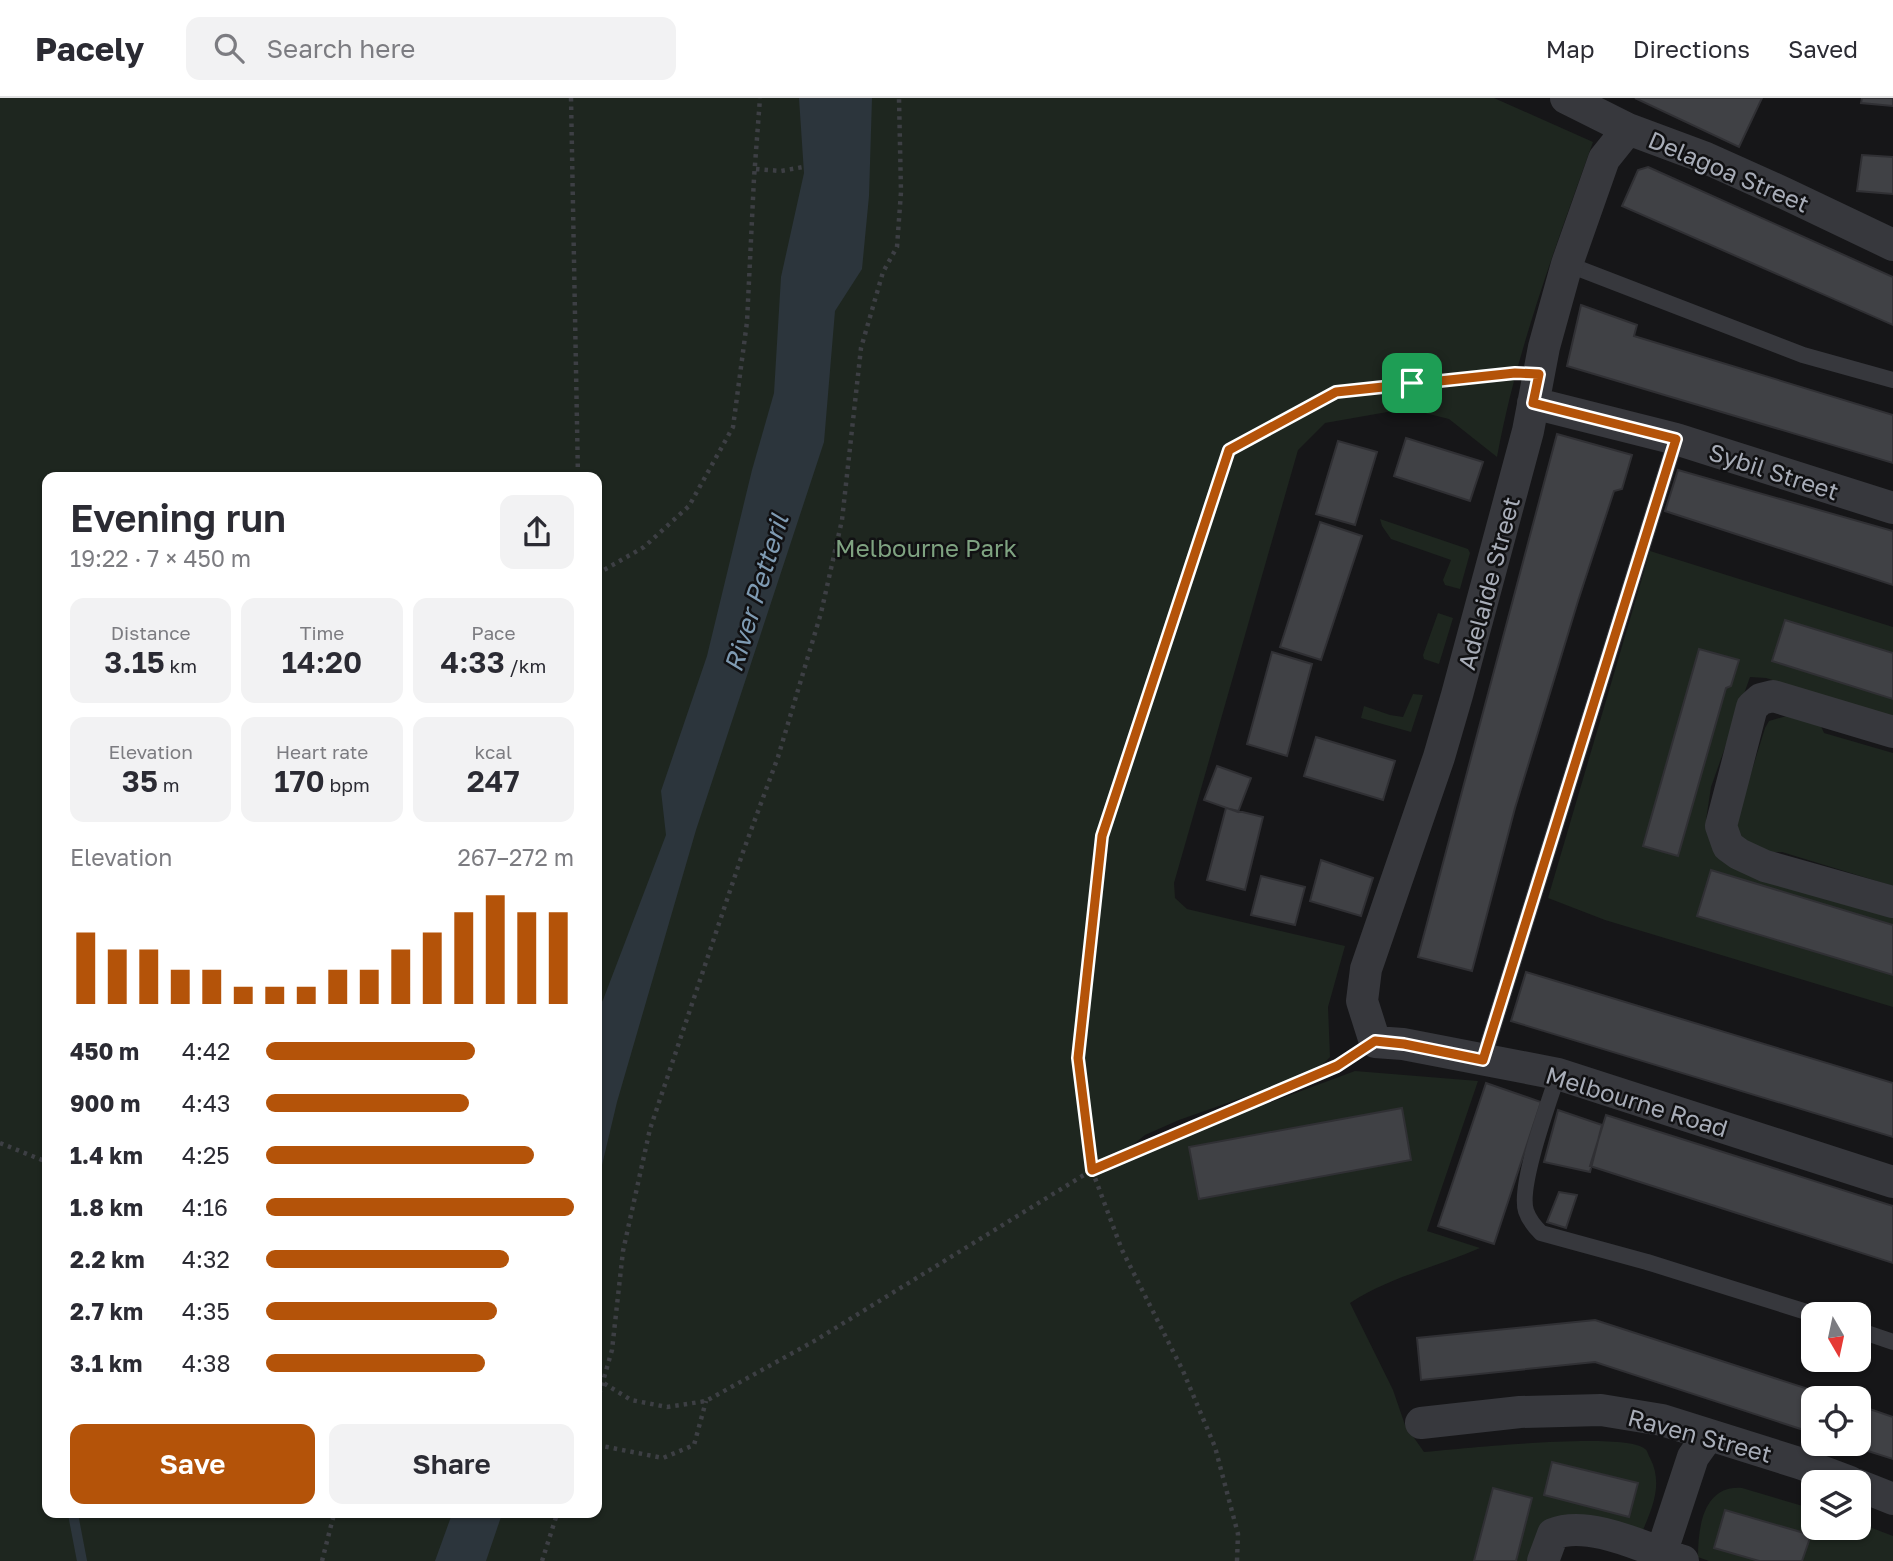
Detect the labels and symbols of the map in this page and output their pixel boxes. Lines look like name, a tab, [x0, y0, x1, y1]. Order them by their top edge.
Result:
street label: Delagoa Street	[1644, 124, 1814, 218]
pin	[1382, 353, 1442, 413]
street label: Sybil Street	[1706, 436, 1842, 506]
street label: Adelaide Street	[1451, 493, 1525, 673]
water label: River Petteril	[717, 509, 795, 676]
park label: Melbourne Park	[835, 533, 1017, 562]
street label: Melbourne Road	[1543, 1060, 1731, 1142]
north arrow	[1801, 1302, 1871, 1372]
street label: Raven Street	[1625, 1402, 1775, 1468]

